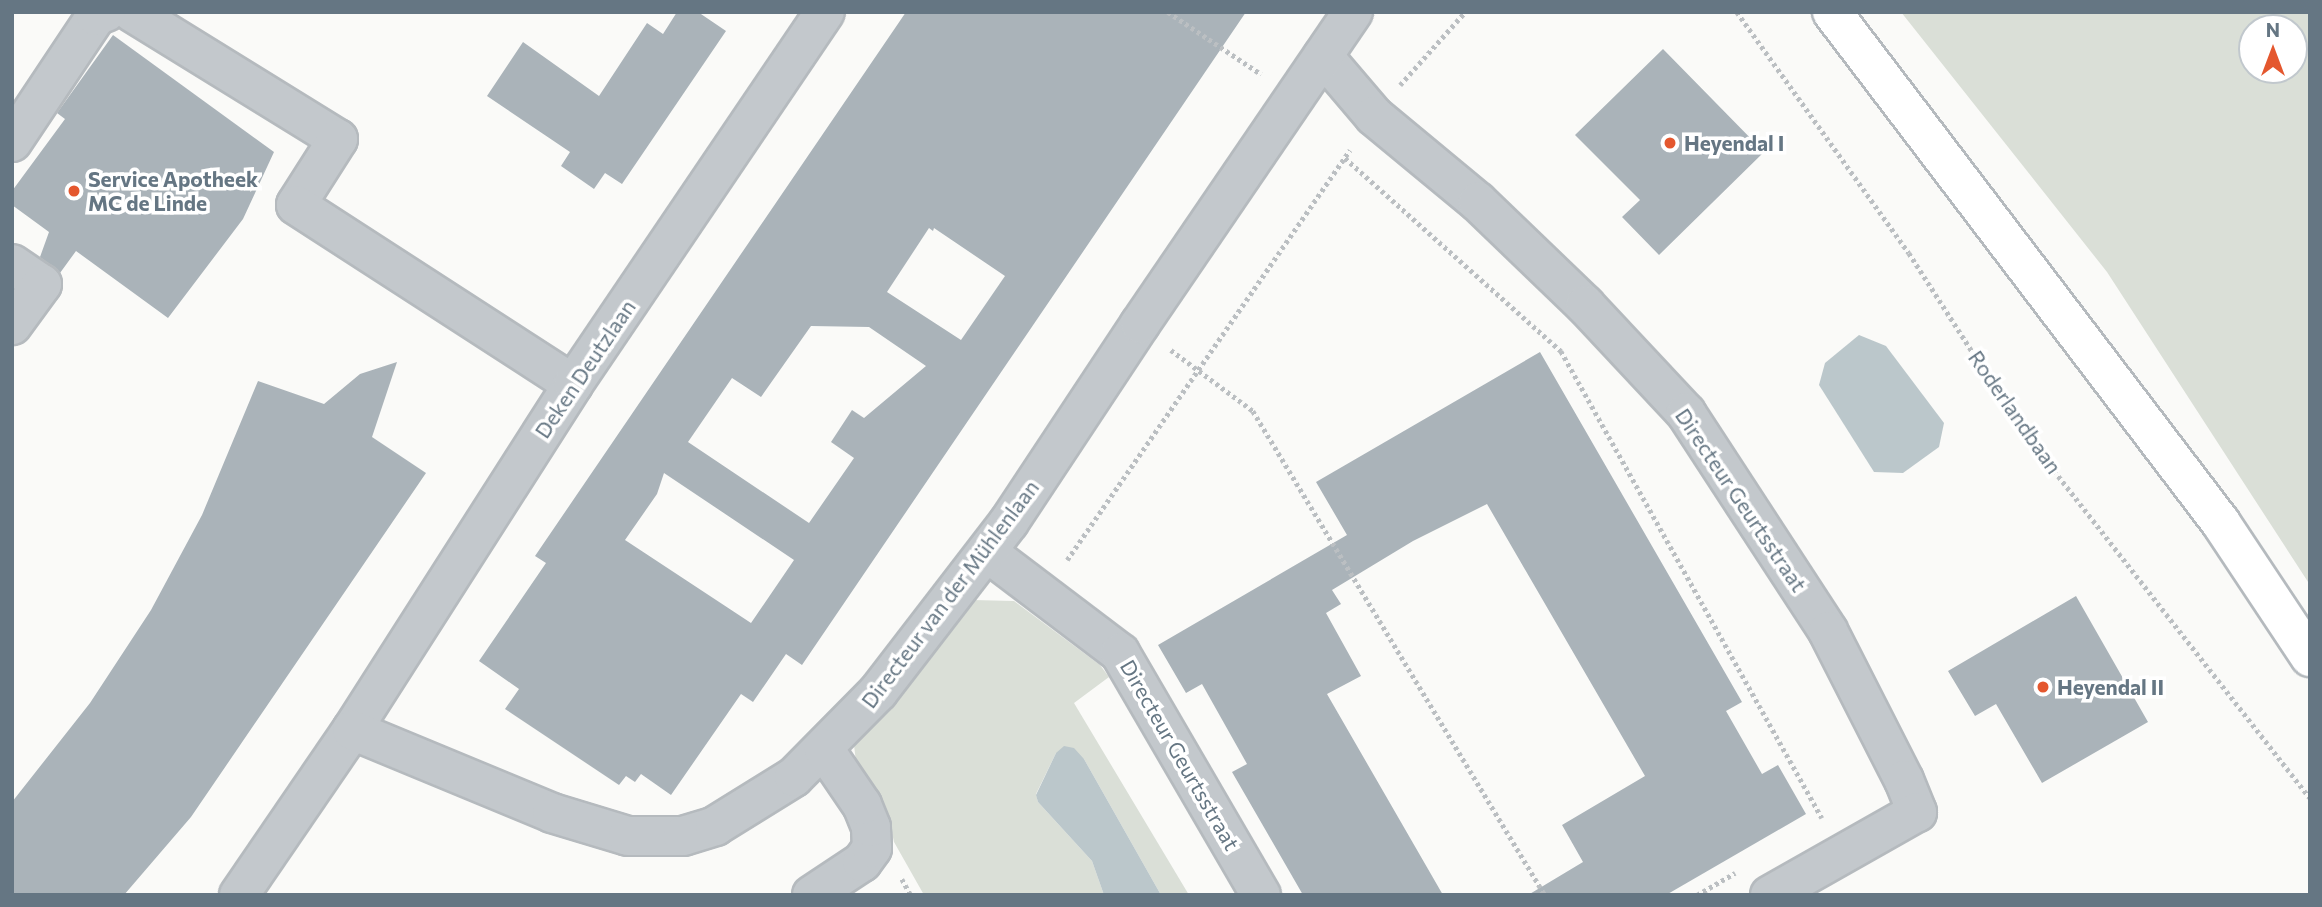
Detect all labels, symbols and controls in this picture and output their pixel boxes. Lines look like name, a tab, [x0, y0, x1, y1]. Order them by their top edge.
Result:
north arrow	[2238, 14, 2308, 84]
text: N	[2266, 18, 2280, 41]
place label: Heyendal I	[1684, 130, 1784, 156]
marker: Heyendal I	[1662, 135, 1678, 151]
place label: Service Apotheek MC de Linde	[88, 166, 258, 216]
marker: Service Apotheek MC de Linde	[66, 183, 82, 199]
street label: Deken Deutzlaan	[529, 295, 641, 443]
street label: Roderlandbaan	[1963, 346, 2067, 478]
street label: Directeur Geurtsstraat	[1670, 404, 1812, 596]
street label: Directeur van der Mühlenlaan	[856, 475, 1044, 713]
street label: Directeur Geurtsstraat	[1115, 655, 1245, 855]
place label: Heyendal II	[2057, 674, 2164, 700]
marker: Heyendal II	[2035, 679, 2051, 695]

